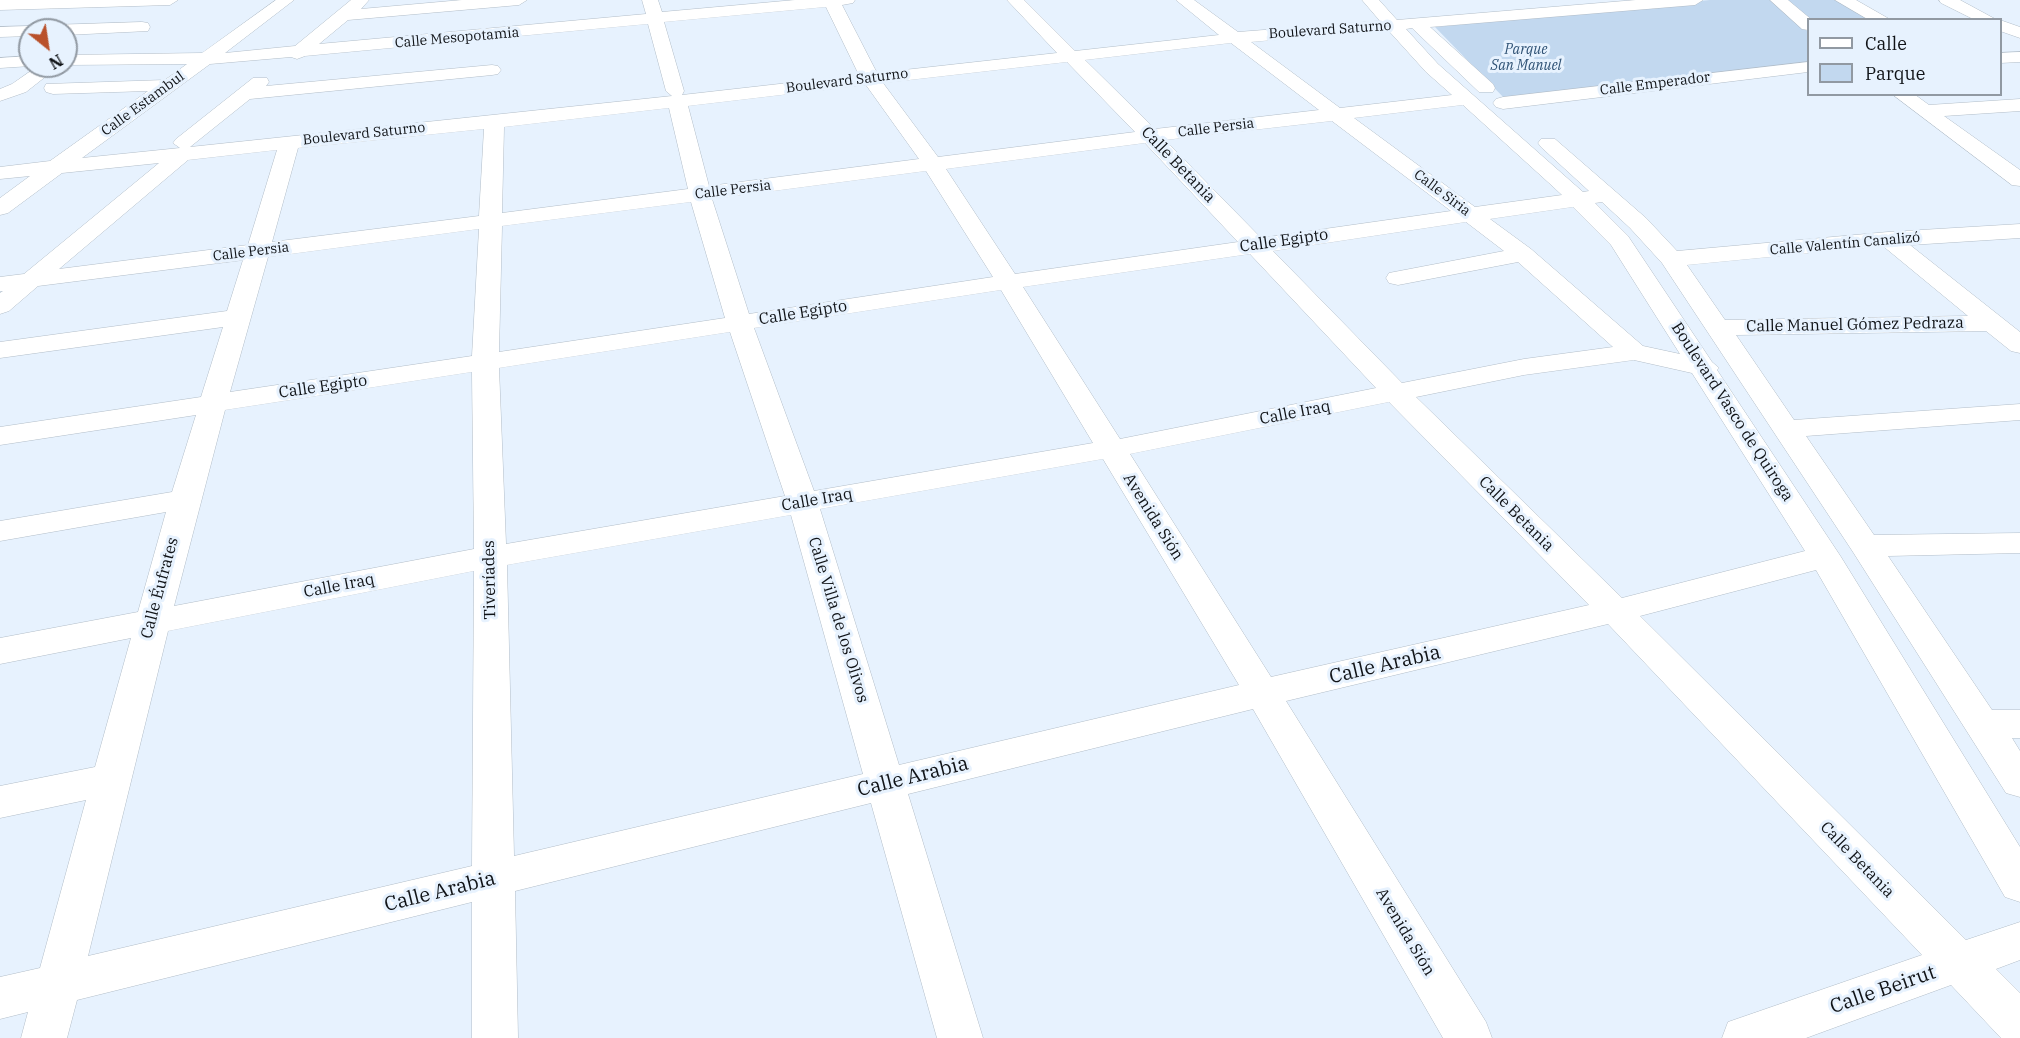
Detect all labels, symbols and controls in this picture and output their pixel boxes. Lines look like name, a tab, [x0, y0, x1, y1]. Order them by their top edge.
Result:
street label: Boulevard Saturno	[1268, 17, 1392, 43]
north arrow	[18, 18, 78, 78]
legend	[1807, 18, 2002, 96]
street label: Calle Mesopotamia	[394, 24, 520, 52]
text: Calle	[1865, 32, 1907, 55]
park label: Parque San Manuel	[1490, 42, 1562, 74]
text: N	[46, 50, 66, 74]
text: Parque	[1865, 62, 1925, 85]
street label: Boulevard Saturno	[785, 65, 909, 97]
street label: Calle Estambul	[98, 68, 188, 140]
street label: Calle Emperador	[1599, 69, 1711, 99]
street label: Calle Persia	[1177, 115, 1255, 141]
street label: Boulevard Saturno	[302, 119, 426, 149]
street label: Calle Betania	[1137, 123, 1219, 207]
street label: Calle Siria	[1410, 166, 1474, 220]
street label: Calle Persia	[694, 177, 772, 203]
street label: Calle Egipto	[1239, 225, 1329, 257]
street label: Calle Valentín Canalizó	[1769, 229, 1921, 259]
street label: Calle Persia	[212, 239, 290, 265]
street label: Calle Egipto	[757, 297, 849, 329]
street label: Calle Manuel Gómez Pedraza	[1746, 314, 1964, 336]
street label: Boulevard Vasco de Quiroga	[1667, 319, 1797, 505]
street label: Calle Egipto	[278, 371, 368, 403]
street label: Calle Iraq	[1258, 397, 1332, 429]
street label: Avenida Sión	[1119, 470, 1187, 564]
street label: Calle Betania	[1474, 472, 1558, 556]
street label: Calle Iraq	[780, 484, 854, 516]
street label: Calle Éufrates	[137, 535, 183, 641]
street label: Calle Villa de los Olivos	[804, 535, 872, 705]
street label: Tiveríades	[480, 540, 500, 620]
street label: Calle Iraq	[302, 570, 376, 602]
street label: Calle Arabia	[1327, 641, 1443, 689]
street label: Calle Arabia	[855, 752, 971, 802]
street label: Calle Betania	[1816, 818, 1898, 902]
street label: Calle Arabia	[382, 867, 498, 917]
street label: Avenida Sión	[1371, 885, 1439, 979]
street label: Calle Beirut	[1827, 961, 1939, 1019]

